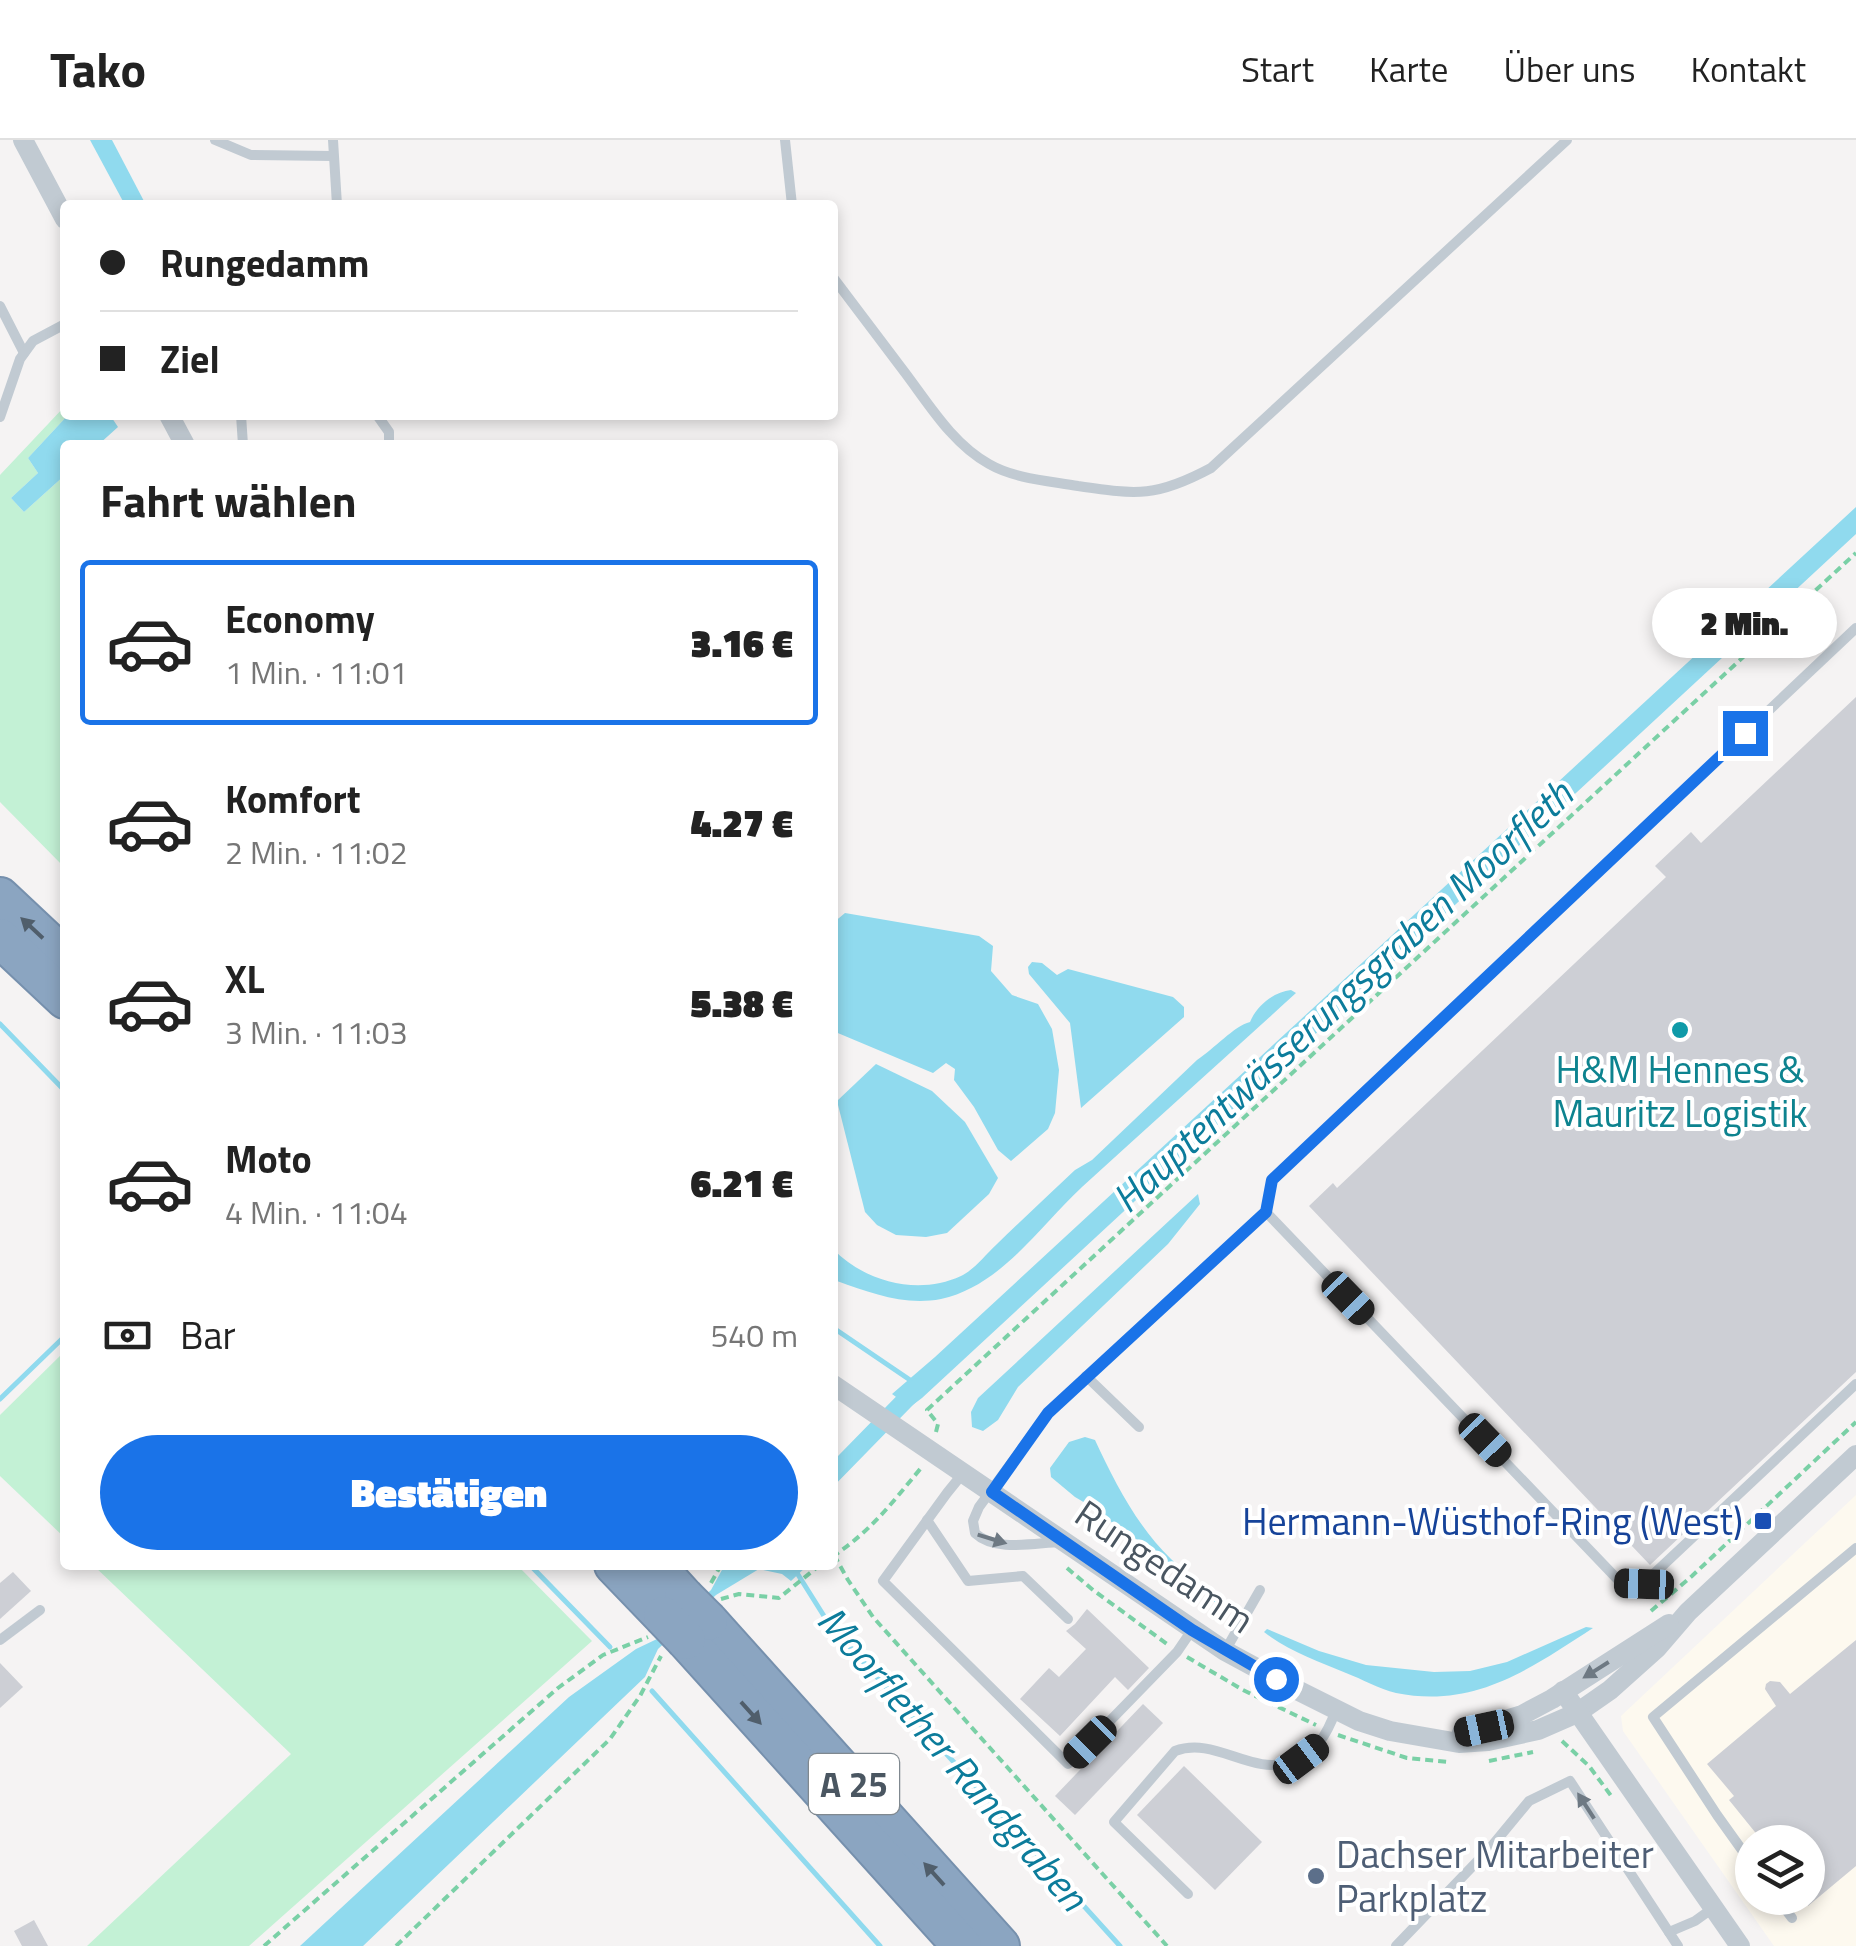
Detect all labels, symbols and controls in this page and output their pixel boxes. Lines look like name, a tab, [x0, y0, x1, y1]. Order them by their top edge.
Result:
text: Tako	[50, 33, 146, 106]
text: Start	[1241, 42, 1314, 96]
text: Karte	[1369, 42, 1448, 96]
text: Über uns	[1503, 42, 1636, 96]
text: Kontakt	[1691, 42, 1806, 96]
text: Rungedamm	[160, 234, 369, 292]
text: Ziel	[160, 330, 220, 388]
text: Fahrt wählen	[100, 466, 357, 534]
callout: 2 Min.	[1652, 588, 1838, 658]
text: Economy	[225, 590, 375, 648]
icon: car	[105, 598, 195, 688]
text: 2 Min.	[1700, 599, 1789, 647]
text: 3.16 €	[691, 614, 793, 672]
text: 1 Min. · 11:01	[225, 648, 408, 696]
route end	[1723, 711, 1768, 756]
water label: Hauptentwässerungsgraben Moorfleth	[1098, 765, 1587, 1227]
text: Komfort	[225, 770, 361, 828]
icon: car	[105, 778, 195, 868]
text: 4.27 €	[691, 794, 793, 852]
text: 2 Min. · 11:02	[225, 828, 408, 876]
one-way arrow	[21, 916, 45, 940]
text: XL	[225, 950, 265, 1008]
icon: car	[105, 958, 195, 1048]
text: 5.38 €	[691, 974, 793, 1032]
text: 3 Min. · 11:03	[225, 1008, 408, 1056]
marker: H&M Hennes & Mauritz Logistik	[1669, 1019, 1691, 1041]
place label: H&M Hennes & Mauritz Logistik	[1552, 1040, 1808, 1142]
text: Moto	[225, 1130, 312, 1188]
icon: car	[105, 1138, 195, 1228]
text: 6.21 €	[691, 1154, 793, 1212]
text: 4 Min. · 11:04	[225, 1188, 408, 1236]
car	[1316, 1266, 1380, 1330]
text: Bar	[180, 1306, 236, 1364]
icon: cash	[100, 1308, 155, 1363]
text: 540 m	[710, 1311, 798, 1359]
car	[1453, 1408, 1517, 1472]
button: Bestätigen	[100, 1435, 798, 1550]
street label: Rungedamm	[1064, 1485, 1266, 1647]
place label: Hermann-Wüsthof-Ring (West)	[1242, 1492, 1743, 1550]
marker: Hermann-Wüsthof-Ring (West)	[1752, 1510, 1774, 1532]
one-way arrow	[977, 1532, 1008, 1547]
car	[1613, 1568, 1675, 1600]
water label: Moorflether Randgraben	[803, 1592, 1104, 1925]
route start	[1254, 1657, 1299, 1702]
one-way arrow	[1582, 1661, 1610, 1679]
one-way arrow	[740, 1700, 762, 1725]
car	[1452, 1707, 1516, 1749]
car	[1058, 1710, 1122, 1774]
car	[1268, 1729, 1334, 1789]
road number: A 25	[809, 1754, 899, 1814]
one-way arrow	[1578, 1792, 1596, 1820]
place label: Dachser Mitarbeiter Parkplatz	[1336, 1825, 1654, 1927]
map controls	[1735, 1825, 1825, 1915]
button: layers	[1735, 1825, 1825, 1915]
one-way arrow	[924, 1861, 946, 1886]
marker: Dachser Mitarbeiter Parkplatz	[1305, 1865, 1327, 1887]

